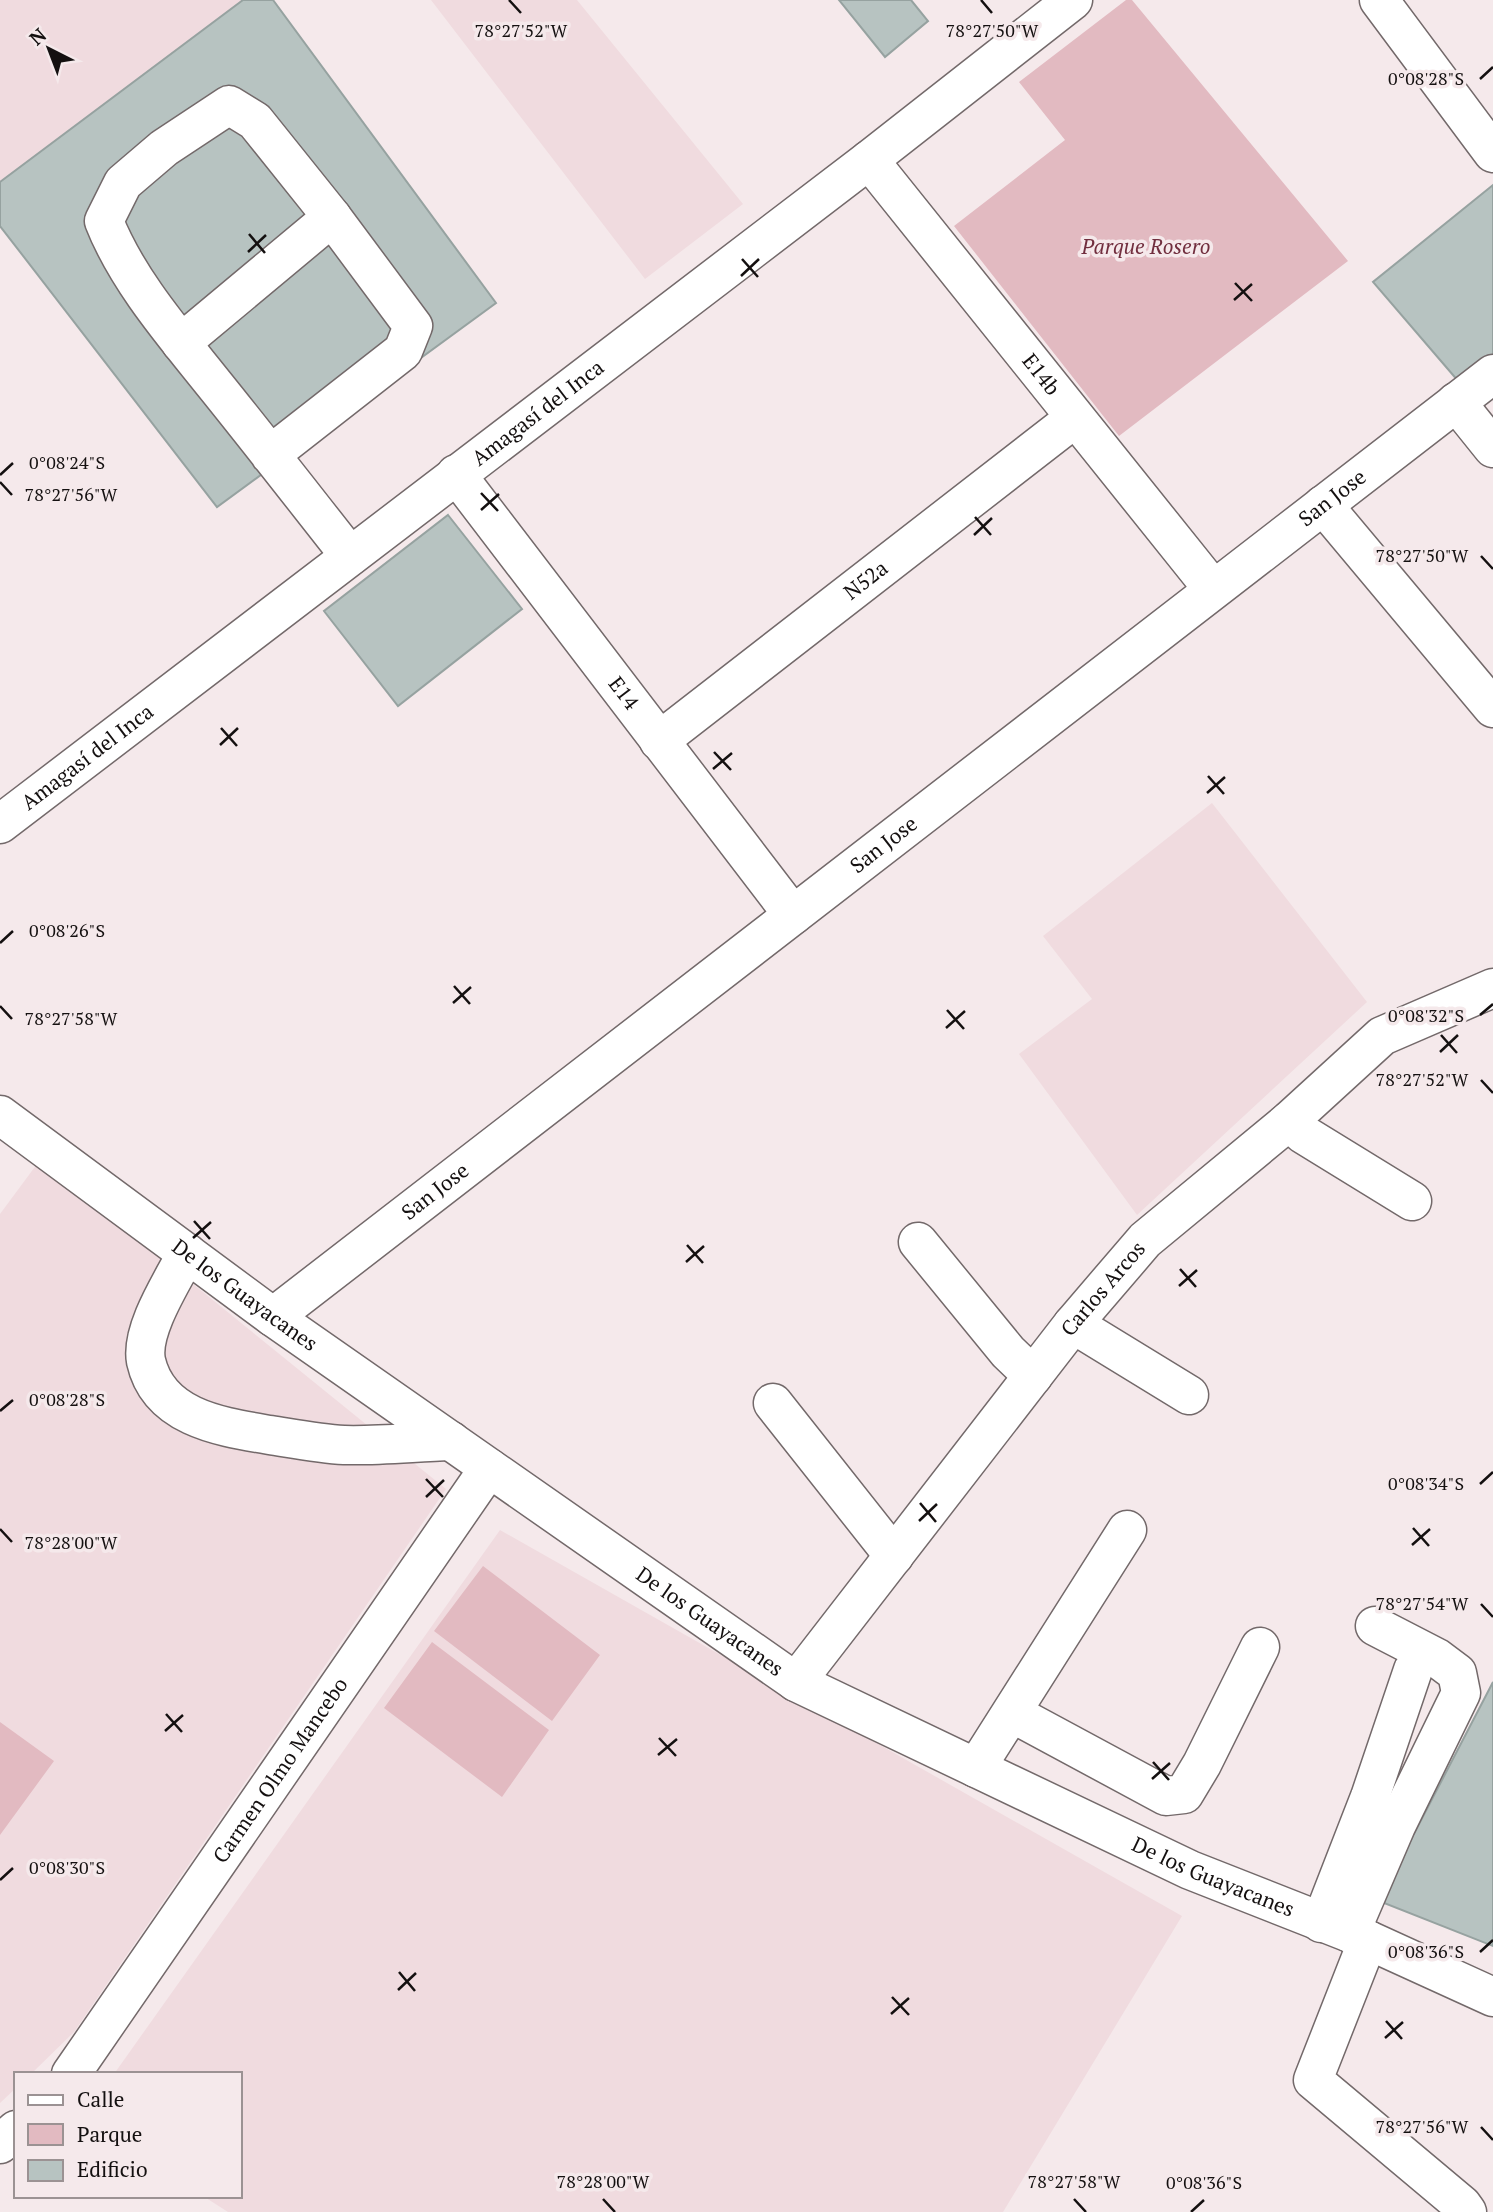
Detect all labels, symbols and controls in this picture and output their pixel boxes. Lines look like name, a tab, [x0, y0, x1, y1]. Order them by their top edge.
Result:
north arrow	[14, 14, 84, 84]
text: 78°27'52"W	[475, 18, 568, 42]
text: 78°27'50"W	[946, 18, 1039, 42]
text: N	[24, 21, 51, 50]
text: 0°08'28"S	[1388, 66, 1464, 90]
park label: Parque Rosero	[1081, 232, 1210, 260]
street label: E14b	[1016, 347, 1067, 401]
street label: Amagasí del Inca	[466, 352, 609, 472]
text: 0°08'24"S	[29, 450, 105, 474]
street label: San Jose	[1292, 462, 1371, 532]
text: 78°27'56"W	[25, 482, 118, 506]
text: 78°27'50"W	[1376, 543, 1469, 567]
street label: N52a	[838, 553, 893, 605]
street label: E14	[603, 670, 647, 716]
street label: Amagasí del Inca	[15, 697, 159, 816]
street label: San Jose	[844, 809, 923, 879]
text: 0°08'26"S	[29, 918, 105, 942]
text: 0°08'32"S	[1388, 1003, 1464, 1027]
text: 78°27'58"W	[25, 1006, 118, 1030]
text: 78°27'52"W	[1376, 1067, 1469, 1091]
street label: San Jose	[395, 1156, 474, 1226]
street label: De los Guayacanes	[167, 1232, 324, 1357]
street label: Carlos Arcos	[1054, 1235, 1151, 1341]
text: 0°08'28"S	[29, 1387, 105, 1411]
text: 0°08'34"S	[1388, 1471, 1464, 1495]
text: 78°28'00"W	[25, 1530, 118, 1554]
street label: De los Guayacanes	[631, 1560, 789, 1682]
text: 78°27'54"W	[1376, 1591, 1469, 1615]
street label: Carmen Olmo Mancebo	[206, 1671, 354, 1868]
street label: De los Guayacanes	[1128, 1829, 1299, 1923]
text: 0°08'30"S	[29, 1855, 105, 1879]
text: 0°08'36"S	[1388, 1939, 1464, 1963]
legend	[14, 2072, 242, 2198]
text: Calle	[77, 2085, 124, 2113]
text: 78°27'56"W	[1376, 2114, 1469, 2138]
text: Parque	[77, 2120, 142, 2148]
text: Edificio	[77, 2155, 148, 2183]
text: 78°28'00"W	[557, 2169, 650, 2193]
text: 78°27'58"W	[1028, 2169, 1121, 2193]
text: 0°08'36"S	[1166, 2170, 1242, 2194]

